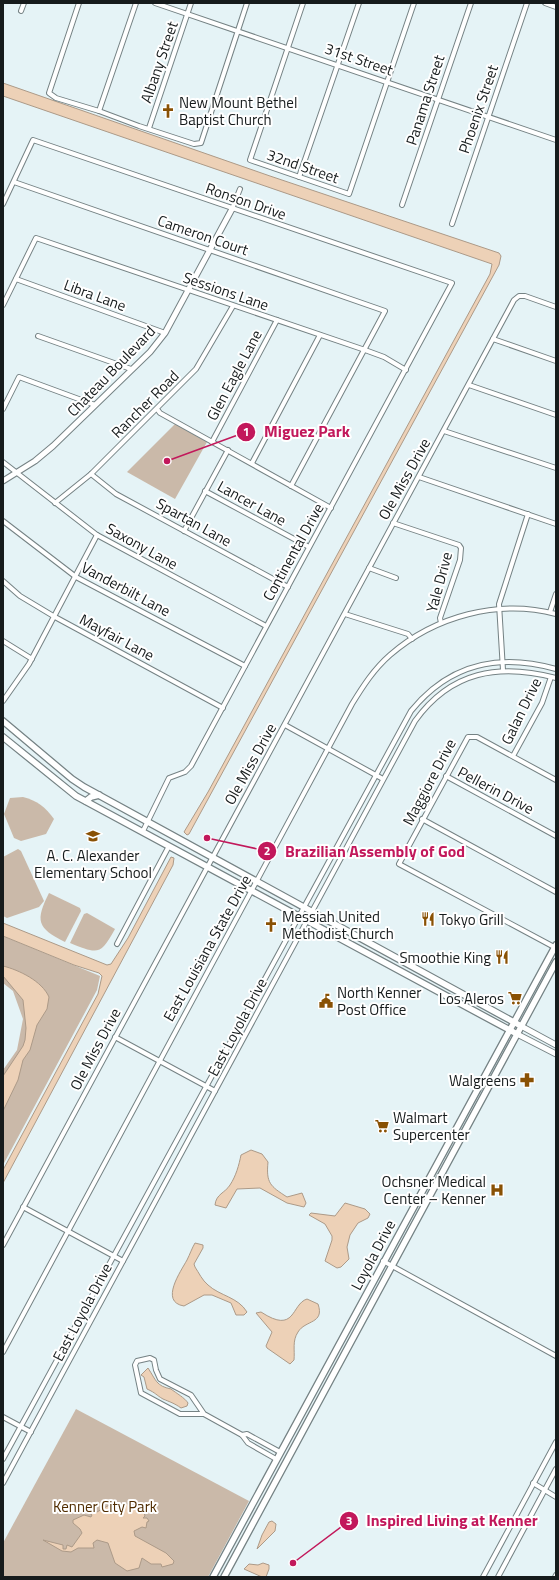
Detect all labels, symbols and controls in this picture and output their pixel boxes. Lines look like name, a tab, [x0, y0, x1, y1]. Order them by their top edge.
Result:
street label: Albany Street	[134, 17, 184, 106]
street label: 31st Street	[322, 37, 397, 82]
street label: Panama Street	[400, 51, 451, 148]
street label: Phoenix Street	[452, 61, 504, 156]
place label: New Mount Bethel Baptist Church	[179, 91, 297, 131]
church icon: New Mount Bethel Baptist Church	[160, 103, 176, 119]
street label: 32nd Street	[264, 143, 343, 189]
street label: Ronson Drive	[202, 176, 290, 226]
street label: Cameron Court	[155, 209, 252, 261]
street label: Sessions Lane	[180, 266, 272, 316]
street label: Libra Lane	[61, 273, 129, 317]
street label: Chateau Boulevard	[61, 320, 161, 422]
street label: Glen Eagle Lane	[200, 326, 268, 424]
street label: Rancher Road	[106, 365, 184, 443]
callout: Miguez Park	[236, 418, 358, 446]
text: Miguez Park	[264, 419, 351, 443]
text: 1	[243, 422, 249, 441]
street label: Ole Miss Drive	[372, 434, 436, 524]
street label: Lancer Lane	[213, 475, 291, 531]
street label: Spartan Lane	[152, 492, 236, 552]
street label: Continental Drive	[257, 499, 329, 605]
street label: Saxony Lane	[102, 517, 182, 575]
street label: Yale Drive	[420, 549, 458, 615]
street label: Vanderbilt Lane	[77, 556, 175, 622]
street label: Mayfair Lane	[75, 608, 159, 666]
street label: Galan Drive	[495, 674, 547, 748]
street label: Ole Miss Drive	[218, 719, 282, 809]
street label: Maggiore Drive	[396, 734, 462, 830]
street label: Pellerin Drive	[454, 760, 538, 820]
school or university icon: A. C. Alexander Elementary School	[85, 828, 101, 844]
callout: Brazilian Assembly of God	[257, 837, 473, 865]
text: Brazilian Assembly of God	[285, 839, 465, 863]
text: 2	[264, 841, 270, 860]
place label: A. C. Alexander Elementary School	[34, 844, 152, 884]
street label: East Louisiana State Drive	[157, 871, 257, 1025]
place label: Messiah United Methodist Church	[282, 905, 394, 945]
place label: Tokyo Grill	[439, 908, 504, 931]
restaurant icon: Tokyo Grill	[420, 911, 436, 927]
church icon: Messiah United Methodist Church	[263, 917, 279, 933]
place label: Smoothie King	[399, 946, 491, 969]
restaurant icon: Smoothie King	[494, 949, 510, 965]
street label: East Loyola Drive	[201, 974, 273, 1080]
place label: North Kenner Post Office	[337, 981, 422, 1021]
place label: Los Aleros	[439, 987, 504, 1010]
supermarket icon: Los Aleros	[507, 990, 523, 1006]
public building icon: North Kenner Post Office	[318, 993, 334, 1009]
street label: Ole Miss Drive	[64, 1004, 126, 1094]
place label: Walgreens	[449, 1069, 516, 1092]
pharmacy icon: Walgreens	[519, 1072, 535, 1088]
place label: Walmart Supercenter	[393, 1106, 470, 1146]
supermarket icon: Walmart Supercenter	[374, 1118, 390, 1134]
place label: Ochsner Medical Center – Kenner	[382, 1170, 486, 1210]
hospital icon: Ochsner Medical Center – Kenner	[489, 1182, 505, 1198]
street label: Loyola Drive	[345, 1216, 401, 1294]
street label: East Loyola Drive	[46, 1259, 118, 1365]
park label: Kenner City Park	[53, 1495, 157, 1518]
callout: Inspired Living at Kenner	[339, 1507, 546, 1535]
text: Inspired Living at Kenner	[366, 1508, 538, 1532]
text: 3	[346, 1511, 352, 1530]

